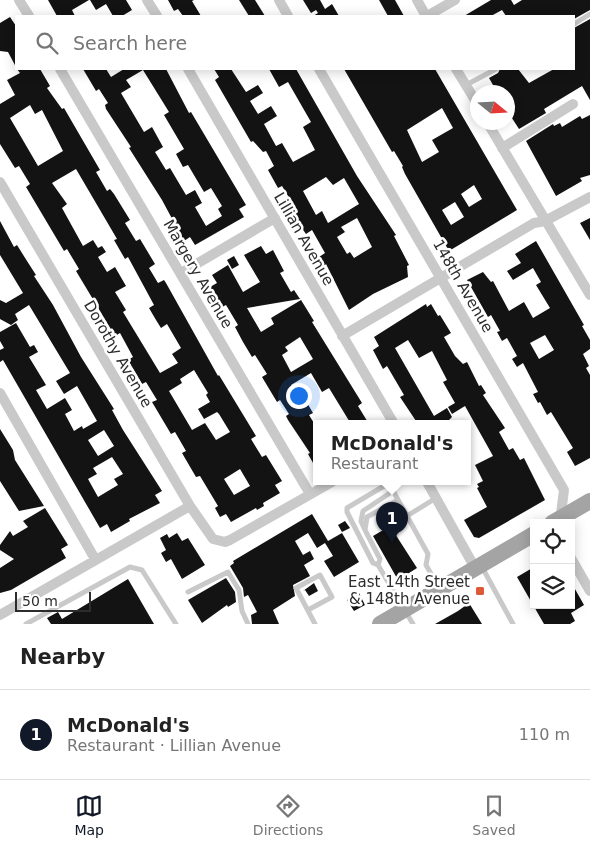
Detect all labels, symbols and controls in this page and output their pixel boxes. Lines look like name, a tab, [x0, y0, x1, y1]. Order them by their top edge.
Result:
search box	[15, 15, 575, 70]
icon: search	[33, 29, 61, 57]
text: Search here	[73, 32, 187, 54]
north arrow	[470, 85, 515, 130]
street label: Lillian Avenue	[270, 189, 338, 289]
street label: Margery Avenue	[160, 217, 236, 331]
street label: 148th Avenue	[429, 236, 497, 336]
street label: Dorothy Avenue	[80, 297, 156, 411]
your location	[286, 383, 312, 409]
popup	[313, 420, 471, 485]
text: McDonald's	[331, 432, 453, 454]
text: Restaurant	[331, 454, 418, 473]
pin: 1	[376, 502, 408, 543]
map controls	[530, 519, 575, 609]
button: locate	[530, 519, 575, 564]
button: layers	[530, 564, 575, 609]
place label: East 14th Street & 148th Avenue	[348, 573, 470, 608]
marker: East 14th Street & 148th Avenue	[474, 585, 486, 597]
scale bar	[15, 589, 91, 612]
text: 50 m	[22, 593, 58, 609]
text: Nearby	[20, 645, 105, 669]
text: McDonald's	[67, 714, 190, 736]
text: 1	[30, 725, 42, 744]
text: 110 m	[519, 725, 570, 744]
text: Restaurant · Lillian Avenue	[67, 736, 281, 755]
tab: Map	[74, 792, 104, 838]
tab: Directions	[253, 792, 323, 838]
tab: Saved	[472, 792, 516, 838]

